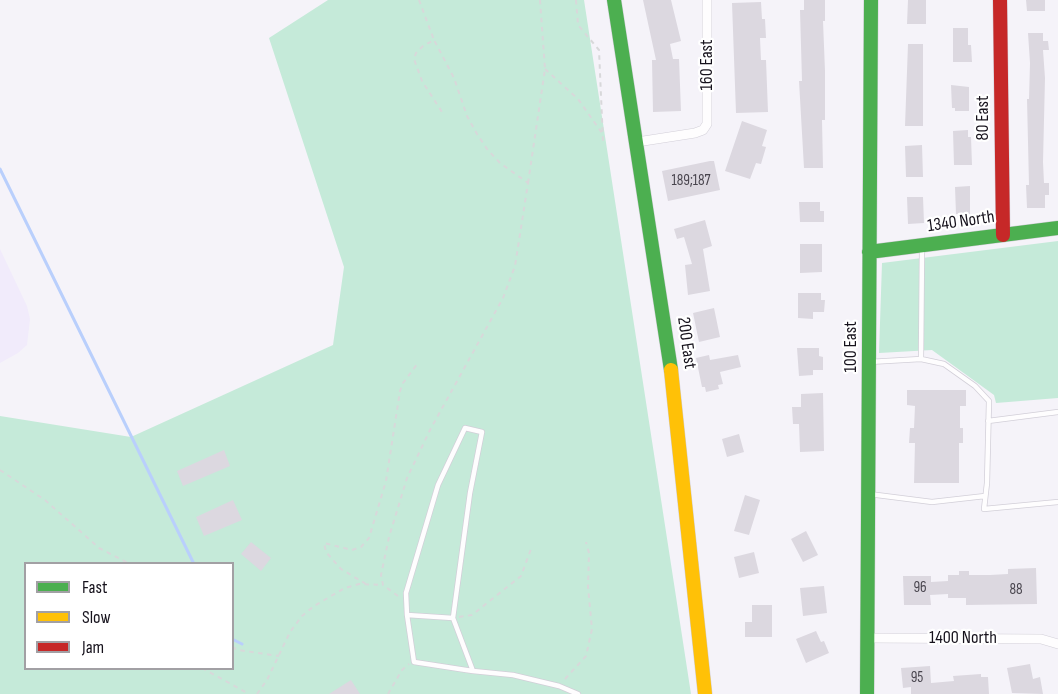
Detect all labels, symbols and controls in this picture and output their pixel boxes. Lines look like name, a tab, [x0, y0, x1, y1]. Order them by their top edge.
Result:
street label: 160 East	[696, 39, 718, 91]
street label: 80 East	[972, 96, 994, 140]
house number: 189;187	[671, 172, 711, 190]
street label: 1340 North	[926, 207, 996, 237]
street label: 200 East	[672, 316, 700, 370]
street label: 100 East	[840, 321, 862, 373]
legend	[24, 562, 234, 670]
text: Fast	[82, 577, 107, 598]
house number: 96	[913, 579, 927, 597]
house number: 88	[1009, 581, 1023, 599]
text: Slow	[82, 607, 111, 628]
street label: 1400 North	[929, 627, 997, 649]
text: Jam	[82, 637, 104, 658]
house number: 95	[911, 669, 923, 687]

